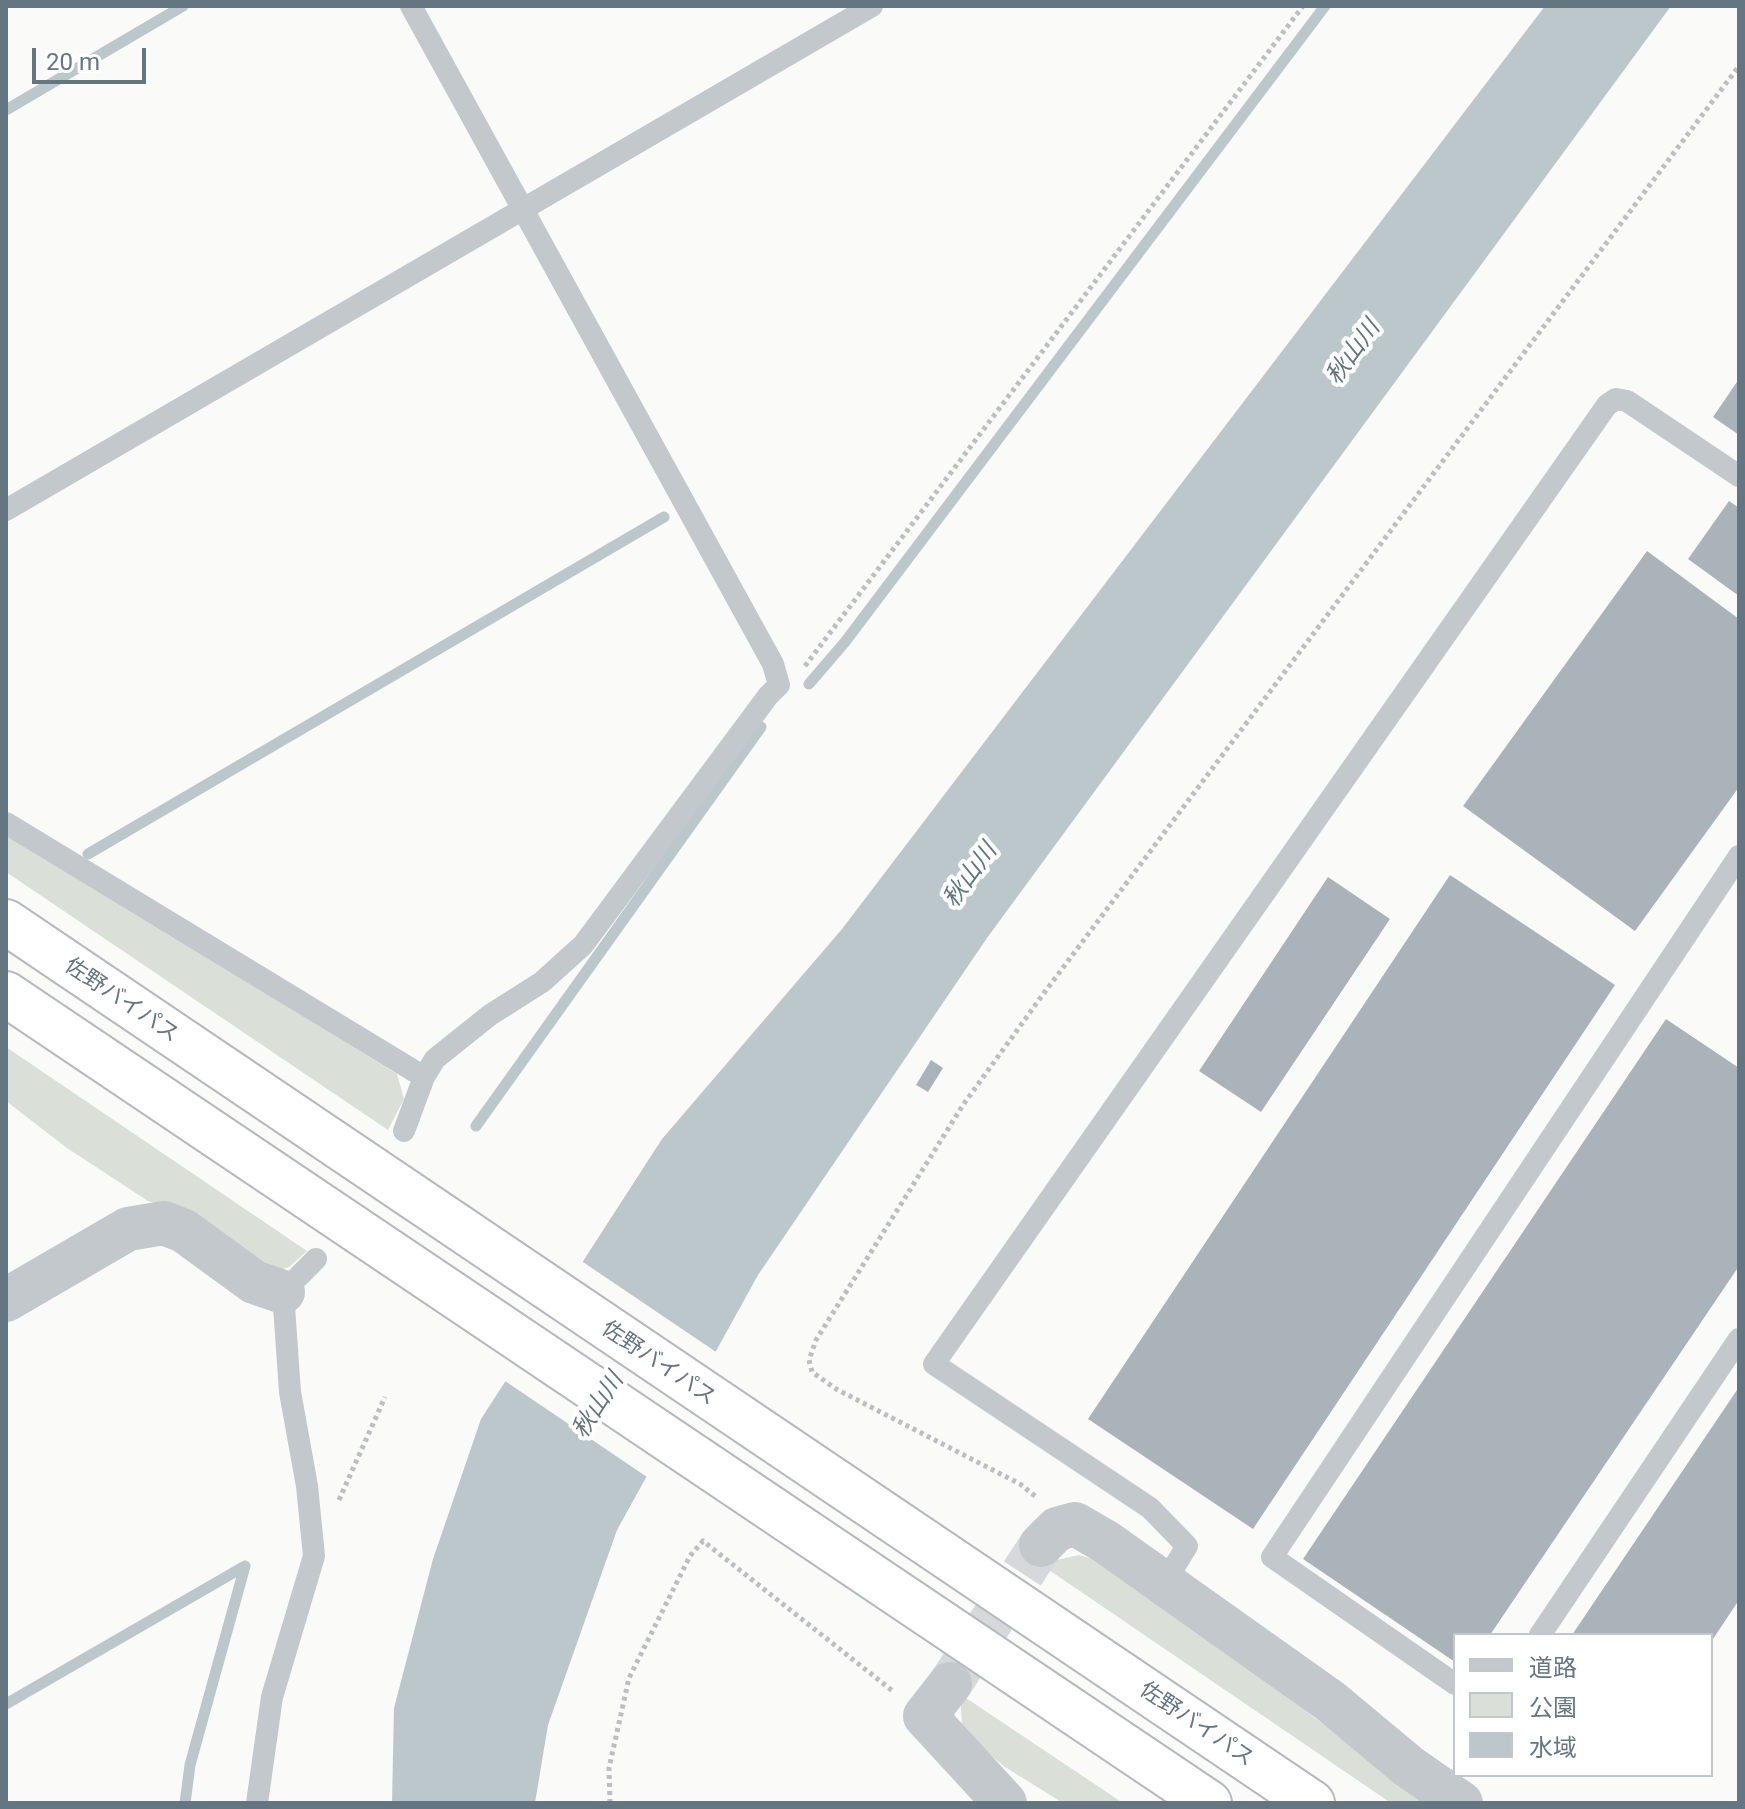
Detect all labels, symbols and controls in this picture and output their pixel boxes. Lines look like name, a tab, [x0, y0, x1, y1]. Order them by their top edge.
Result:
scale bar	[36, 32, 150, 82]
text: 20 m	[46, 48, 100, 76]
water label: 秋山川	[1321, 315, 1387, 391]
water label: 秋山川	[938, 838, 1004, 914]
street label: 佐野バイパス	[59, 953, 183, 1049]
street label: 佐野バイパス	[596, 1316, 720, 1412]
water label: 秋山川	[567, 1368, 631, 1444]
legend	[1453, 1633, 1713, 1777]
text: 道路	[1529, 1654, 1577, 1682]
street label: 佐野バイパス	[1134, 1677, 1258, 1773]
text: 公園	[1529, 1694, 1577, 1722]
text: 水域	[1529, 1734, 1577, 1762]

